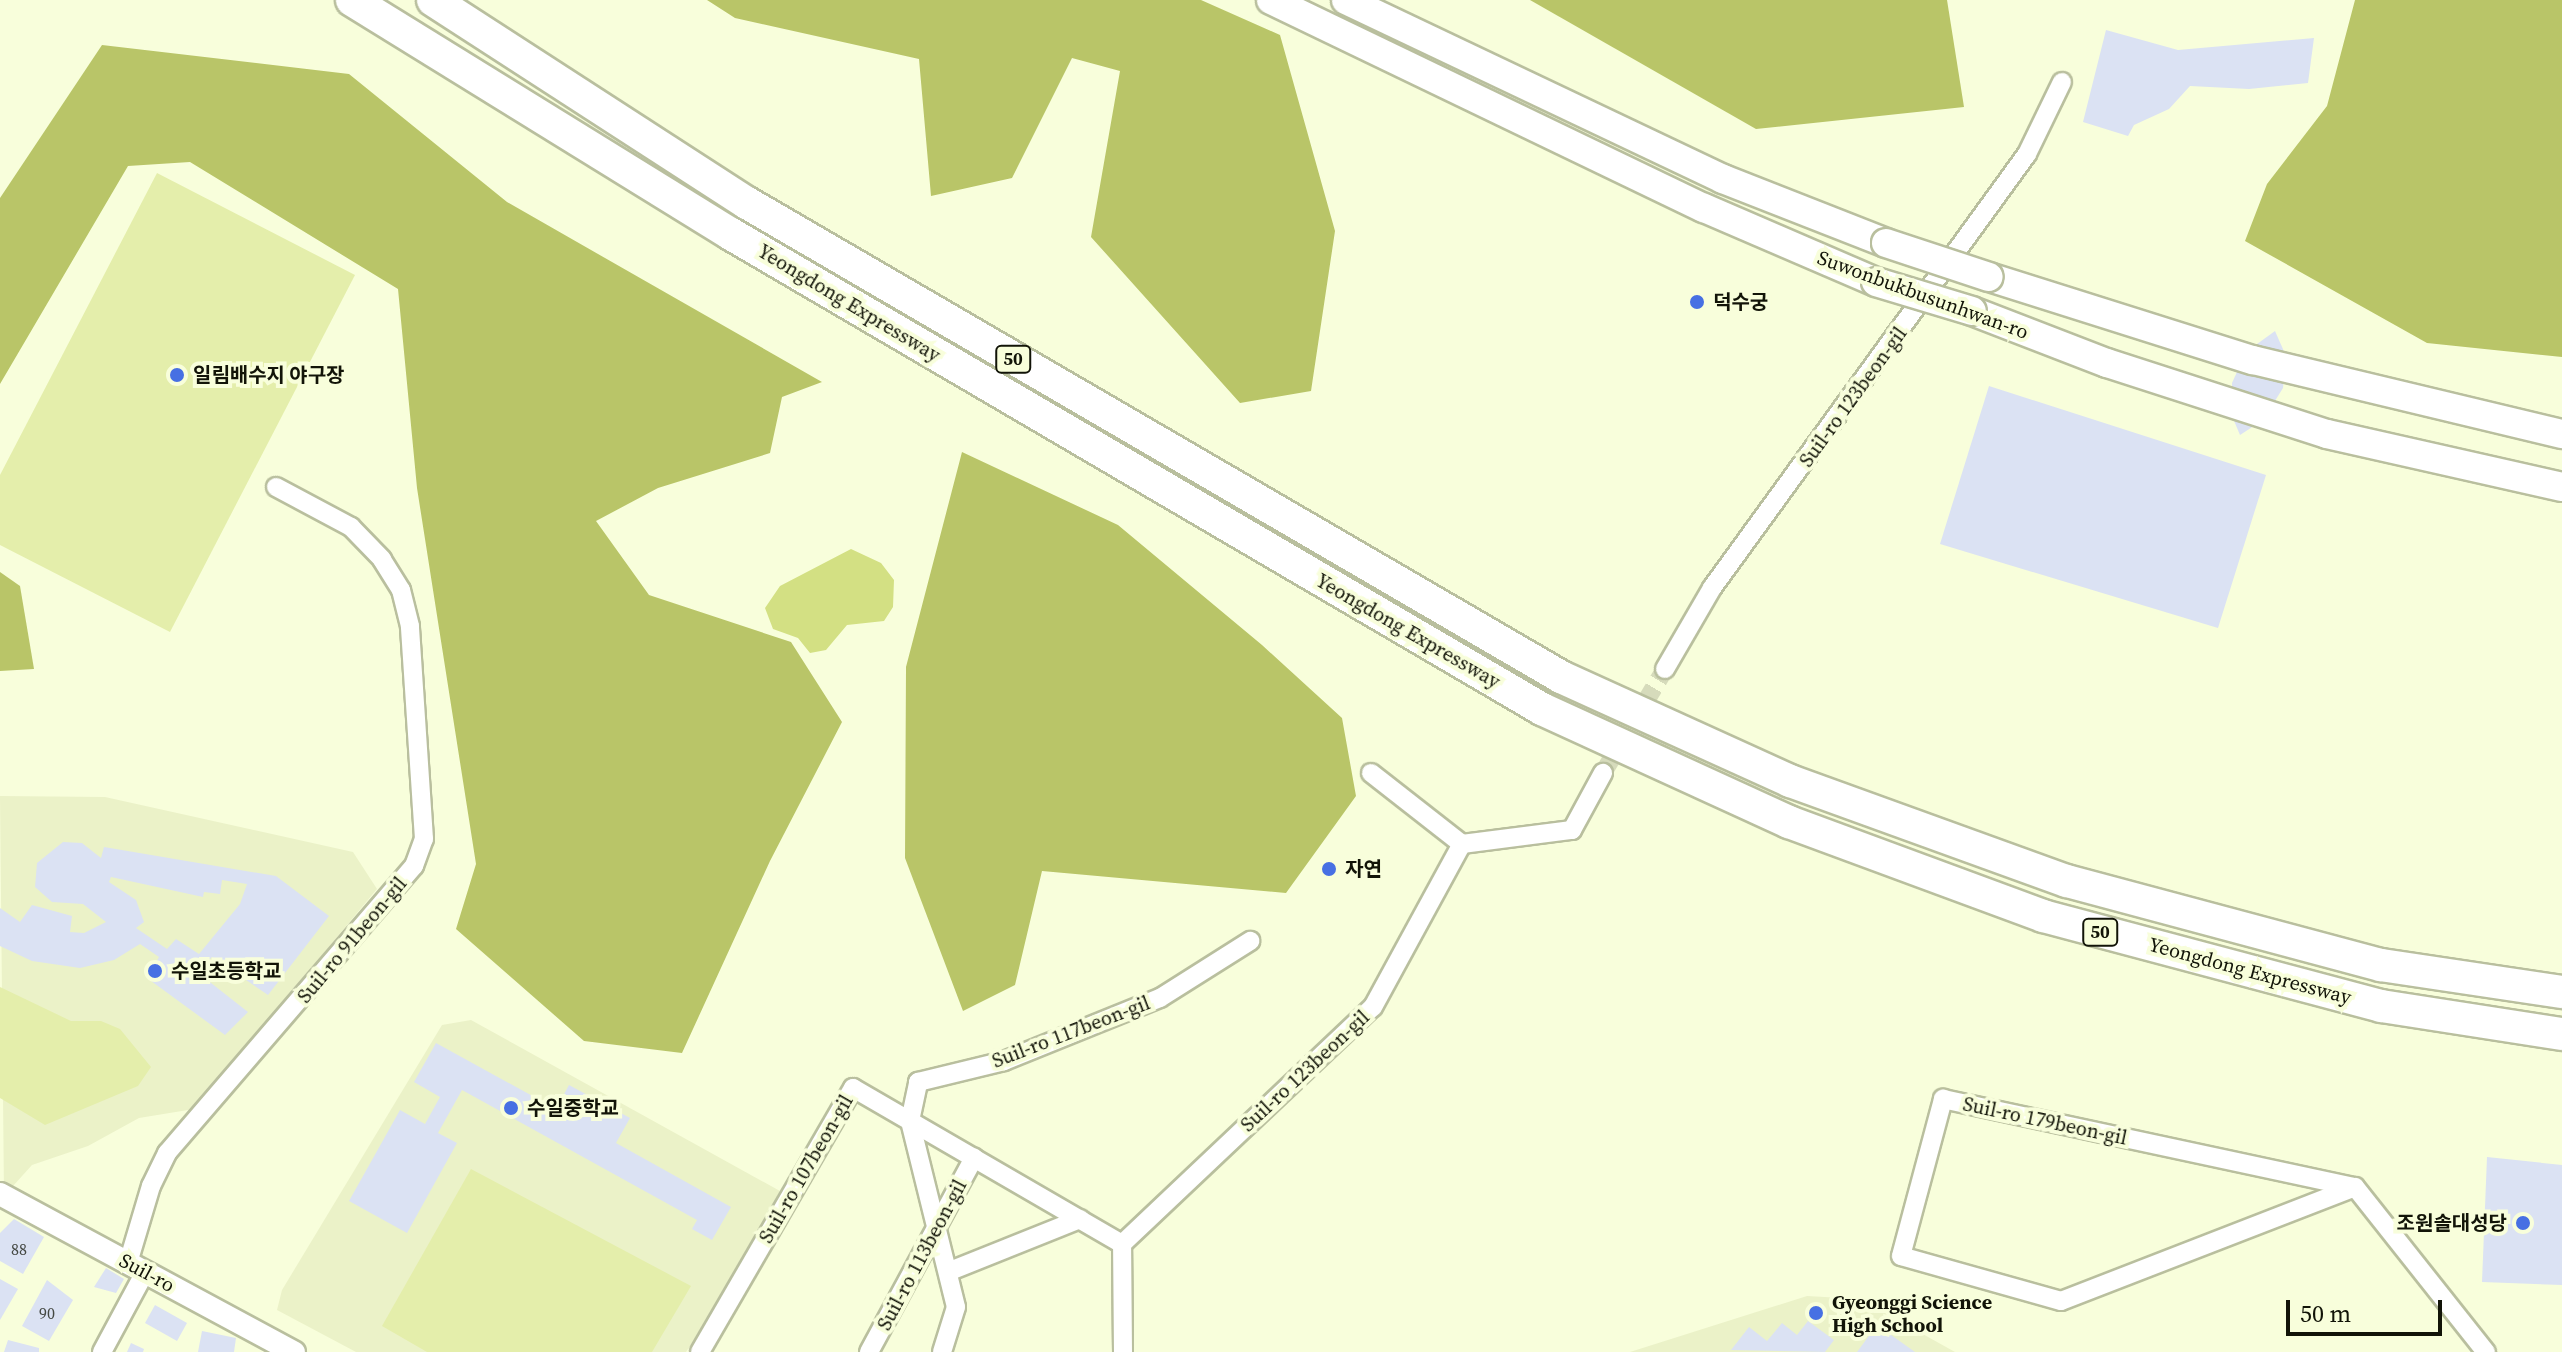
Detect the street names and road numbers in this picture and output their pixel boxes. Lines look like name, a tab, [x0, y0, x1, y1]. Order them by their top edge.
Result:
street label: Yeongdong Expressway	[753, 239, 945, 367]
street label: Suwonbukbusunhwan-ro	[1814, 246, 2032, 344]
street label: Suil-ro 123beon-gil	[1794, 322, 1912, 472]
road number: 50	[995, 345, 1031, 373]
street label: Yeongdong Expressway	[1312, 568, 1504, 694]
street label: Suil-ro 91beon-gil	[292, 872, 412, 1008]
road number: 50	[2082, 918, 2118, 946]
street label: Yeongdong Expressway	[2146, 932, 2354, 1010]
street label: Suil-ro 117beon-gil	[989, 991, 1153, 1073]
street label: Suil-ro 123beon-gil	[1236, 1005, 1374, 1137]
street label: Suil-ro 107beon-gil	[754, 1091, 858, 1247]
street label: Suil-ro 179beon-gil	[1961, 1092, 2129, 1150]
street label: Suil-ro 113beon-gil	[872, 1176, 972, 1334]
street label: Suil-ro	[115, 1249, 179, 1297]

